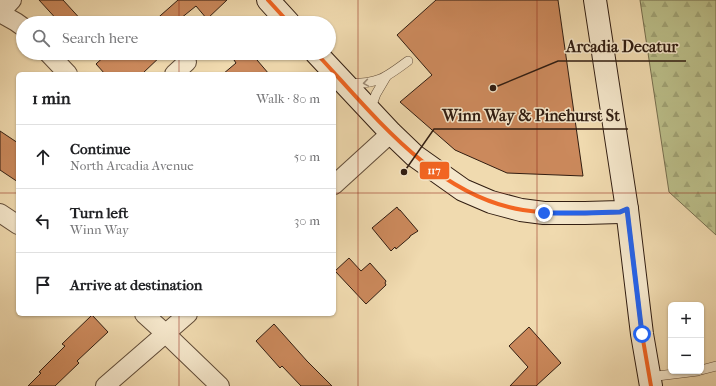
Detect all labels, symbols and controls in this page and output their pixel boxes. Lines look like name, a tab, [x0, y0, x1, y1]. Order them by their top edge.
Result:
search box	[16, 16, 336, 60]
icon: search	[30, 27, 52, 49]
text: Search here	[62, 29, 138, 47]
callout: Arcadia Decatur	[558, 33, 686, 61]
text: Arcadia Decatur	[565, 37, 679, 56]
one-way arrow	[363, 78, 369, 87]
text: 1 min	[32, 88, 71, 108]
text: Walk · 80 m	[256, 91, 320, 106]
callout: Winn Way & Pinehurst St	[434, 101, 628, 129]
text: Winn Way & Pinehurst St	[441, 106, 620, 126]
text: Continue	[70, 140, 130, 158]
icon: ahead	[32, 146, 54, 168]
text: 50 m	[294, 149, 320, 164]
text: North Arcadia Avenue	[70, 158, 194, 173]
line badge: 117	[419, 161, 450, 180]
text: 117	[427, 164, 441, 177]
text: Turn left	[70, 204, 128, 222]
route end	[535, 204, 553, 222]
icon: left	[32, 210, 54, 232]
text: 30 m	[294, 213, 320, 228]
text: Winn Way	[70, 222, 129, 237]
icon: arrive	[32, 274, 54, 296]
text: Arrive at destination	[70, 276, 202, 294]
map controls	[668, 302, 704, 374]
button: +	[668, 302, 704, 338]
route start	[633, 325, 651, 343]
button: −	[668, 338, 704, 374]

